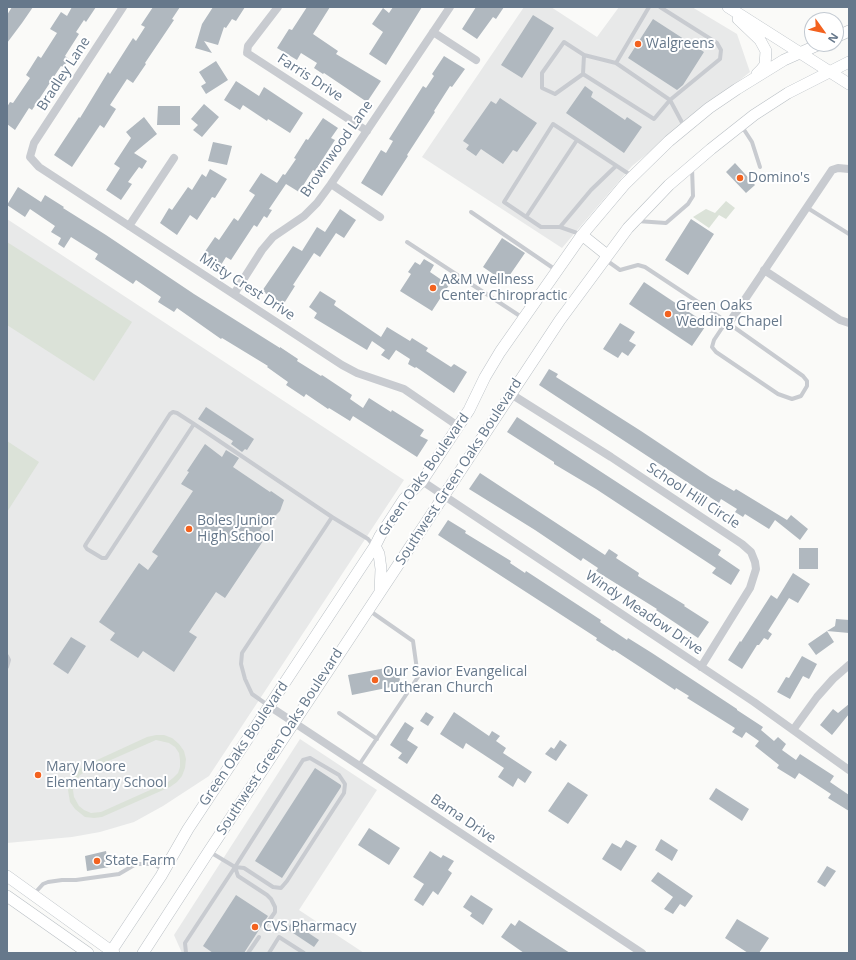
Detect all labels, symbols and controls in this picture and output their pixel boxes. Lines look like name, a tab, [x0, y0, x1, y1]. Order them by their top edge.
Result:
north arrow	[804, 12, 844, 52]
text: N	[825, 30, 842, 46]
street label: Bradley Lane	[34, 34, 94, 114]
place label: Walgreens	[646, 36, 715, 52]
marker: Walgreens	[633, 39, 643, 49]
street label: Farris Drive	[274, 51, 346, 105]
street label: Brownwood Lane	[297, 97, 377, 201]
place label: Domino's	[748, 170, 810, 186]
marker: Domino's	[735, 173, 745, 183]
street label: Misty Crest Drive	[196, 250, 298, 324]
place label: A&M Wellness Center Chiropractic	[441, 272, 568, 304]
marker: A&M Wellness Center Chiropractic	[428, 283, 438, 293]
place label: Green Oaks Wedding Chapel	[676, 298, 782, 330]
marker: Green Oaks Wedding Chapel	[663, 309, 673, 319]
street label: Southwest Green Oaks Boulevard	[392, 376, 526, 568]
street label: Green Oaks Boulevard	[375, 410, 473, 540]
street label: School Hill Circle	[643, 460, 743, 532]
place label: Boles Junior High School	[197, 513, 275, 546]
marker: Boles Junior High School	[184, 524, 194, 534]
street label: Windy Meadow Drive	[582, 567, 706, 659]
street label: Southwest Green Oaks Boulevard	[213, 646, 347, 838]
place label: Our Savior Evangelical Lutheran Church	[383, 664, 527, 696]
marker: Our Savior Evangelical Lutheran Church	[370, 675, 380, 685]
street label: Green Oaks Boulevard	[196, 678, 292, 810]
place label: Mary Moore Elementary School	[46, 759, 167, 792]
marker: Mary Moore Elementary School	[33, 770, 43, 780]
street label: Bama Drive	[427, 791, 499, 847]
place label: State Farm	[105, 853, 176, 869]
marker: State Farm	[92, 856, 102, 866]
place label: CVS Pharmacy	[263, 919, 356, 935]
marker: CVS Pharmacy	[250, 922, 260, 932]

